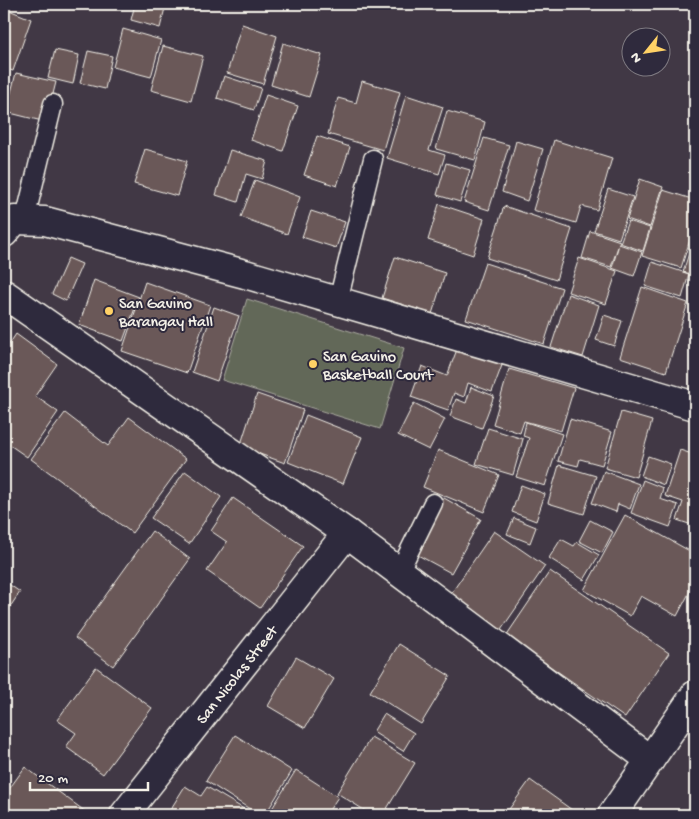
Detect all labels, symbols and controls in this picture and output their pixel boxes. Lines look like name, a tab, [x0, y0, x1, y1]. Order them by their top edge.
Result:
north arrow	[622, 28, 672, 78]
text: N	[627, 49, 647, 65]
place label: San Gavino Barangay Hall	[118, 296, 213, 333]
marker: San Gavino Barangay Hall	[103, 305, 115, 317]
place label: San Gavino Basketball Court	[322, 349, 434, 386]
marker: San Gavino Basketball Court	[307, 358, 319, 370]
street label: San Nicolas Street	[194, 622, 284, 729]
scale bar	[30, 759, 148, 791]
text: 20 m	[38, 770, 68, 788]

